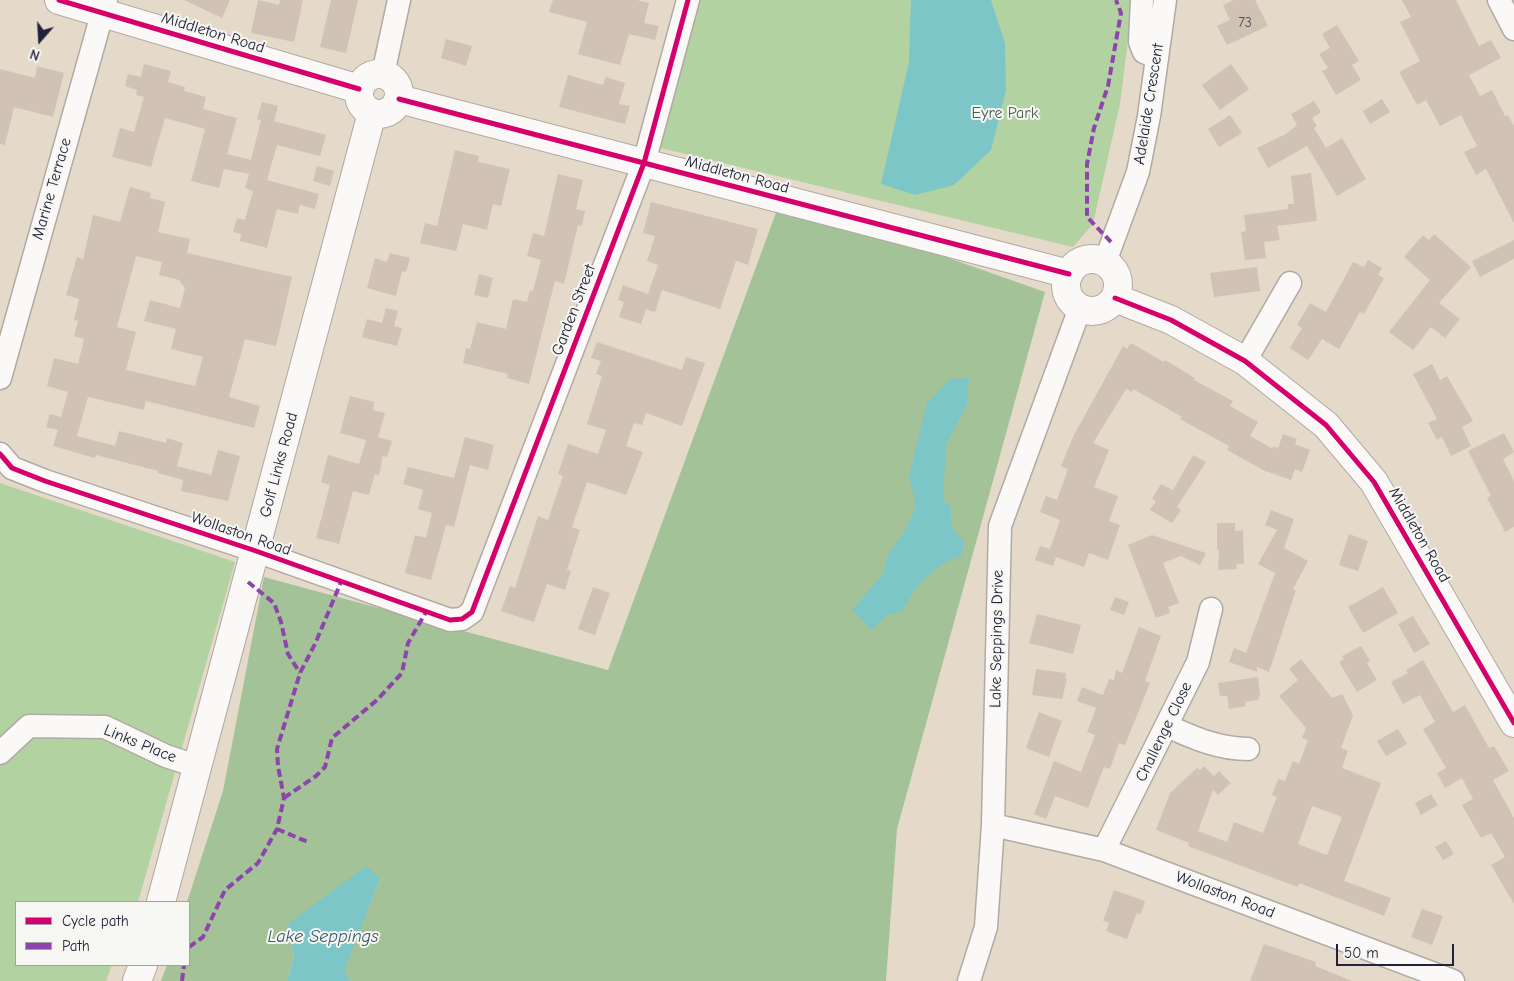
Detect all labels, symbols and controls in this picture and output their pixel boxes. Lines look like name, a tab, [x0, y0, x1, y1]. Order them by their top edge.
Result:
street label: Middleton Road	[159, 8, 267, 58]
north arrow	[15, 15, 65, 65]
house number: 73	[1238, 15, 1252, 31]
street label: Adelaide Crescent	[1130, 42, 1168, 166]
text: N	[28, 45, 42, 64]
park label: Eyre Park	[972, 103, 1038, 123]
street label: Marine Terrace	[28, 136, 76, 242]
street label: Middleton Road	[683, 152, 791, 198]
street label: Garden Street	[548, 262, 600, 358]
street label: Golf Links Road	[256, 410, 302, 520]
street label: Middleton Road	[1384, 484, 1454, 586]
street label: Wollaston Road	[188, 508, 294, 560]
street label: Lake Seppings Drive	[986, 570, 1008, 708]
street label: Challenge Close	[1132, 679, 1196, 785]
street label: Links Place	[101, 721, 179, 767]
street label: Wollaston Road	[1173, 867, 1277, 923]
legend	[15, 901, 190, 966]
text: Cycle path	[62, 912, 129, 930]
water label: Lake Seppings	[267, 926, 379, 948]
scale bar	[1339, 934, 1456, 966]
text: Path	[62, 937, 90, 955]
text: 50 m	[1344, 944, 1379, 962]

